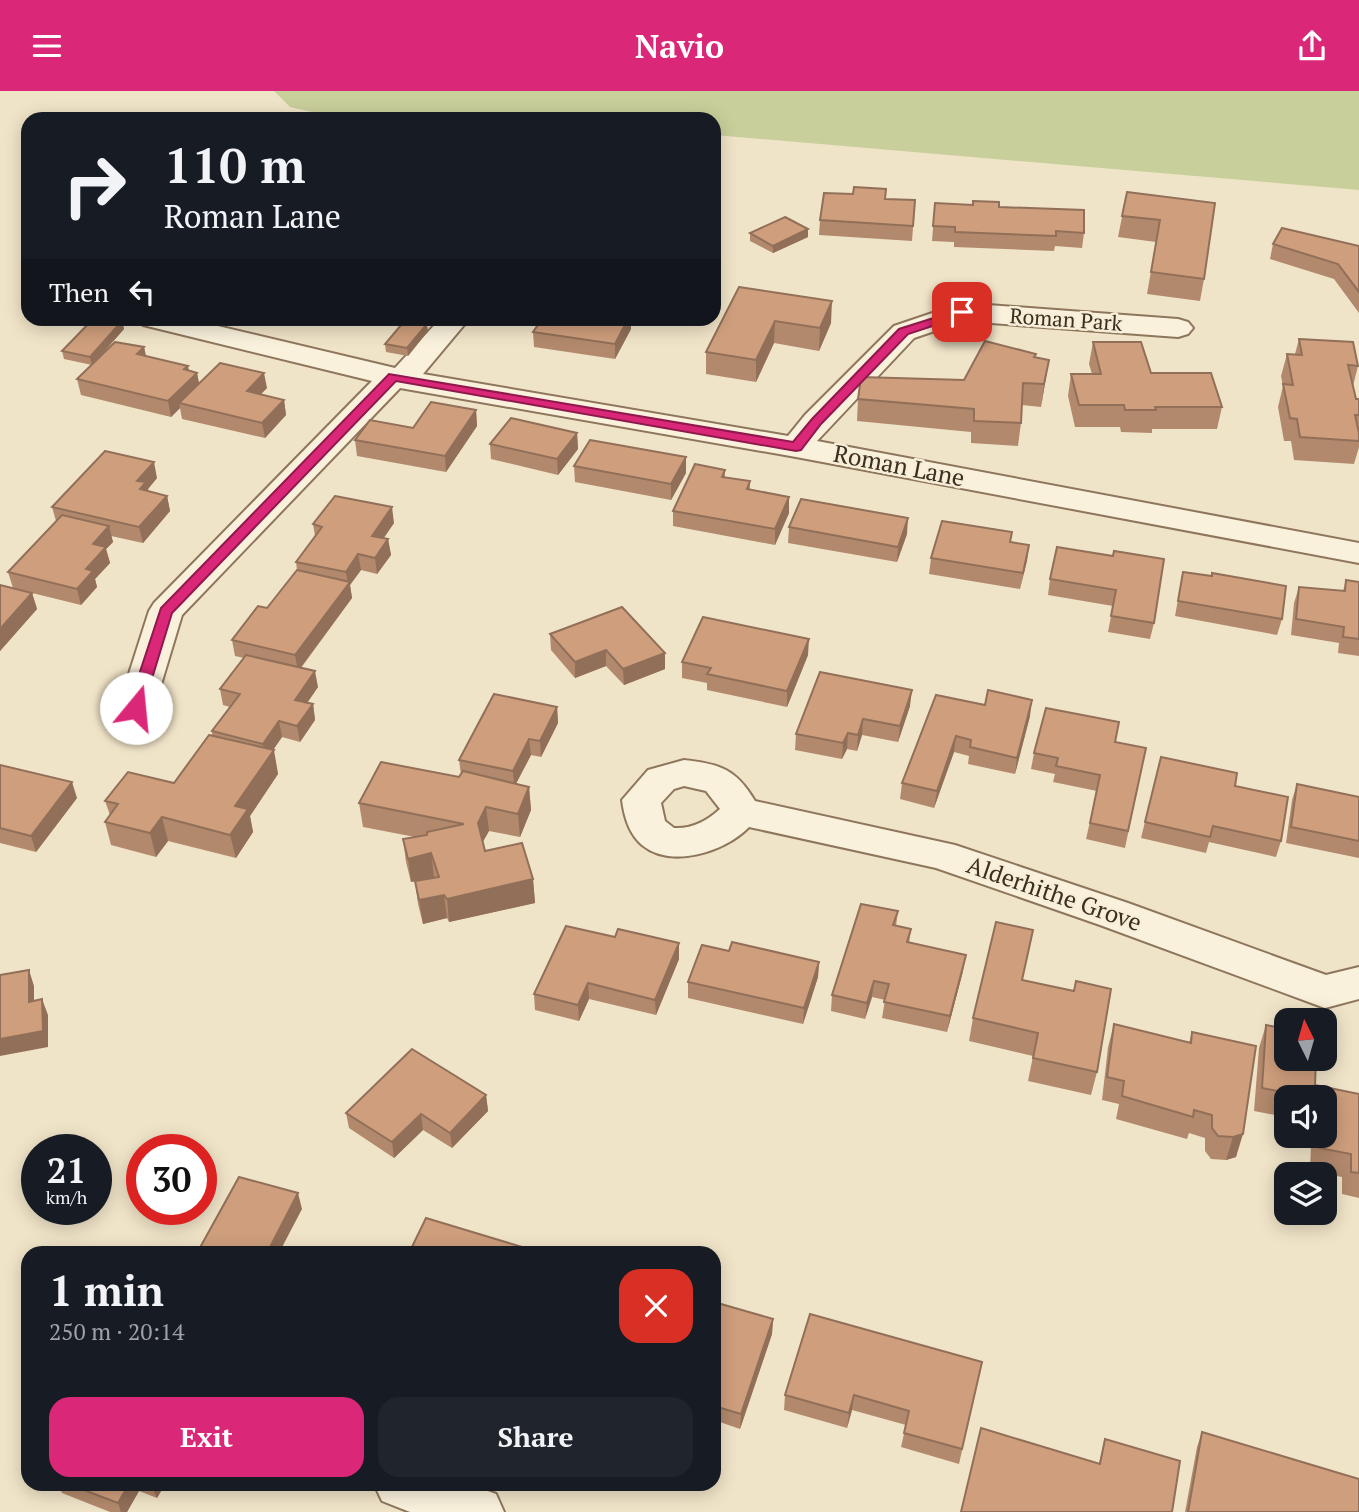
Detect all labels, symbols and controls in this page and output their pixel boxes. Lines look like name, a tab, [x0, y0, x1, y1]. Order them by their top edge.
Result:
text: Navio	[635, 25, 724, 67]
icon: menu	[28, 27, 66, 65]
icon: share	[1293, 27, 1331, 65]
text: 110 m	[164, 132, 306, 197]
icon: right	[49, 140, 140, 231]
text: Roman Lane	[164, 195, 341, 237]
icon: left	[123, 273, 161, 311]
text: Then	[49, 275, 109, 309]
pin	[932, 282, 992, 342]
icon: arrive	[943, 293, 981, 331]
street label: Roman Park	[1009, 301, 1124, 337]
street label: Roman Lane	[831, 437, 967, 493]
position arrow	[99, 671, 173, 745]
street label: Alderhithe Grove	[963, 848, 1146, 938]
north arrow	[1274, 1008, 1337, 1071]
map controls	[1274, 1008, 1337, 1225]
button: sound	[1274, 1085, 1337, 1148]
speed limit sign: 30	[126, 1134, 217, 1225]
text: 21	[47, 1147, 86, 1193]
button: layers	[1274, 1162, 1337, 1225]
text: km/h	[46, 1185, 87, 1209]
text: 1 min	[49, 1262, 164, 1318]
button: close	[619, 1269, 693, 1343]
text: 250 m · 20:14	[49, 1316, 184, 1347]
button: Exit	[49, 1397, 364, 1477]
button: Share	[378, 1397, 693, 1477]

